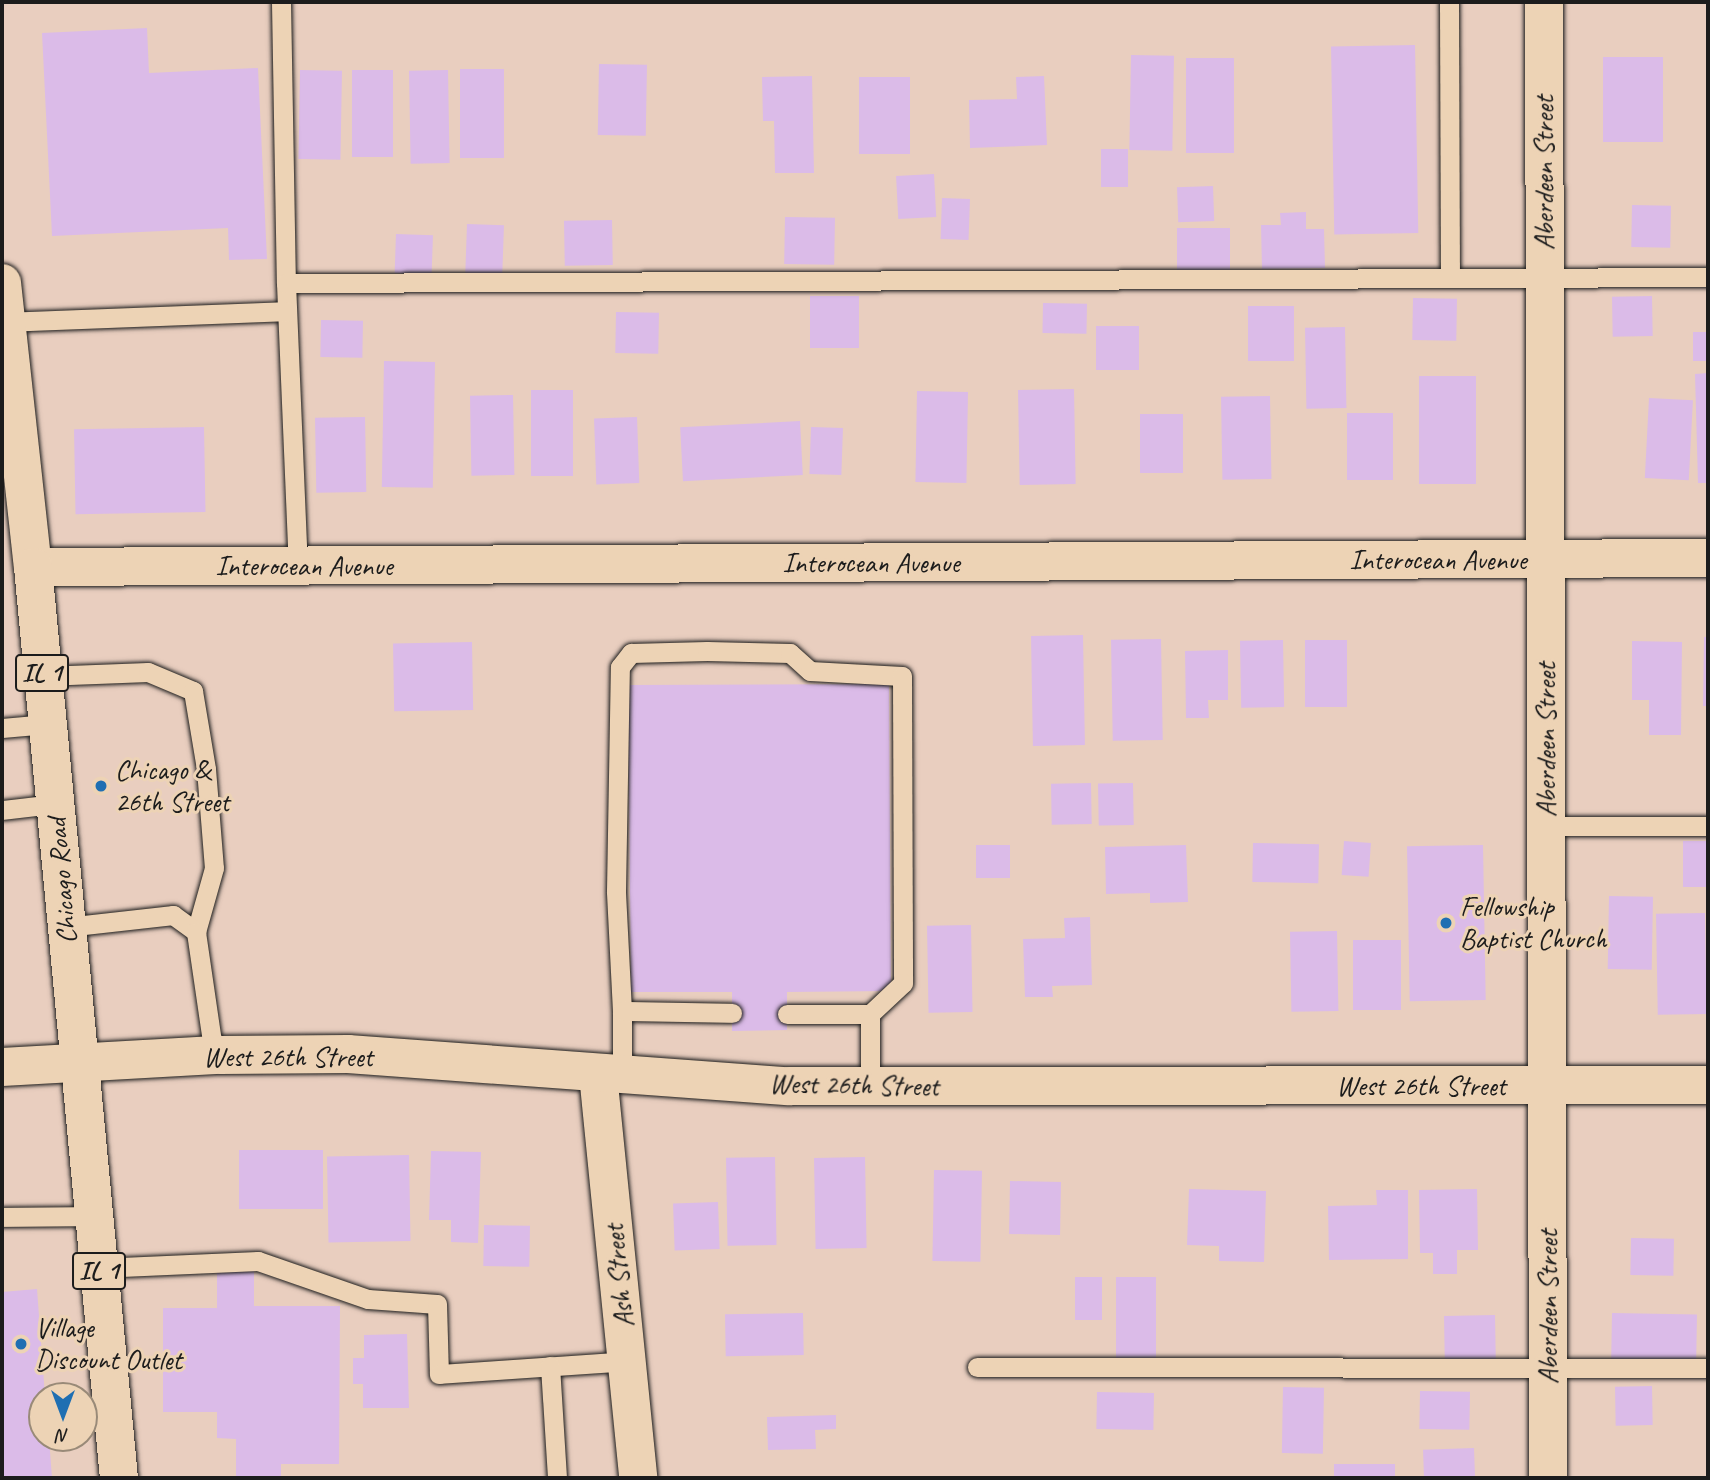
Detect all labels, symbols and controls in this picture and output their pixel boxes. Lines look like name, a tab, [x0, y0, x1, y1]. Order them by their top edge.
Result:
street label: Aberdeen Street	[1527, 96, 1561, 250]
street label: Interocean Avenue	[1350, 543, 1526, 577]
street label: Interocean Avenue	[783, 546, 959, 580]
street label: Interocean Avenue	[216, 549, 392, 583]
road number: IL 1	[14, 650, 70, 695]
street label: Aberdeen Street	[1529, 663, 1563, 817]
place label: Chicago & 26th Street	[115, 753, 230, 819]
marker: Chicago & 26th Street	[93, 778, 109, 794]
street label: Chicago Road	[40, 817, 84, 945]
place label: Fellowship Baptist Church	[1460, 890, 1608, 956]
marker: Fellowship Baptist Church	[1438, 915, 1454, 931]
street label: West 26th Street	[203, 1040, 373, 1074]
street label: West 26th Street	[769, 1067, 939, 1103]
street label: West 26th Street	[1336, 1069, 1506, 1103]
street label: Ash Street	[597, 1223, 641, 1329]
street label: Aberdeen Street	[1531, 1230, 1565, 1384]
road number: IL 1	[71, 1248, 127, 1294]
place label: Village Discount Outlet	[35, 1311, 182, 1377]
marker: Village Discount Outlet	[13, 1336, 29, 1352]
north arrow	[28, 1382, 98, 1452]
text: N	[57, 1424, 69, 1448]

